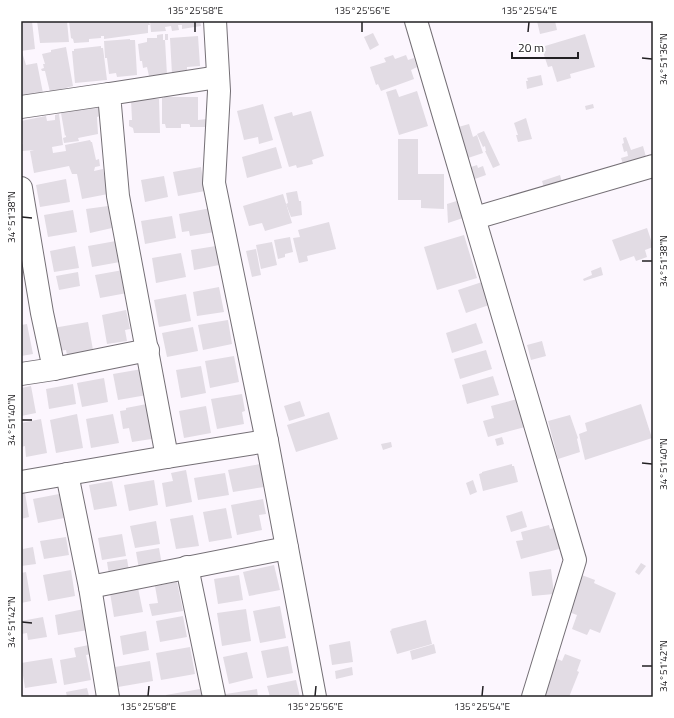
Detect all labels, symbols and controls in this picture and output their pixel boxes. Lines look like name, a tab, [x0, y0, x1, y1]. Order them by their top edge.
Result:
text: 135°25'58"E	[167, 3, 224, 18]
text: 135°25'56"E	[334, 3, 391, 18]
text: 135°25'54"E	[501, 3, 558, 18]
text: 34°51'36"N	[656, 33, 671, 85]
scale bar	[512, 34, 578, 60]
text: 20 m	[518, 38, 544, 57]
text: 34°51'38"N	[4, 191, 19, 243]
text: 34°51'38"N	[656, 235, 671, 287]
text: 34°51'40"N	[4, 394, 19, 446]
text: 34°51'40"N	[656, 438, 671, 490]
text: 34°51'42"N	[4, 596, 19, 648]
text: 34°51'42"N	[656, 640, 671, 692]
text: 135°25'58"E	[120, 699, 177, 714]
text: 135°25'56"E	[287, 699, 344, 714]
text: 135°25'54"E	[454, 699, 511, 714]

